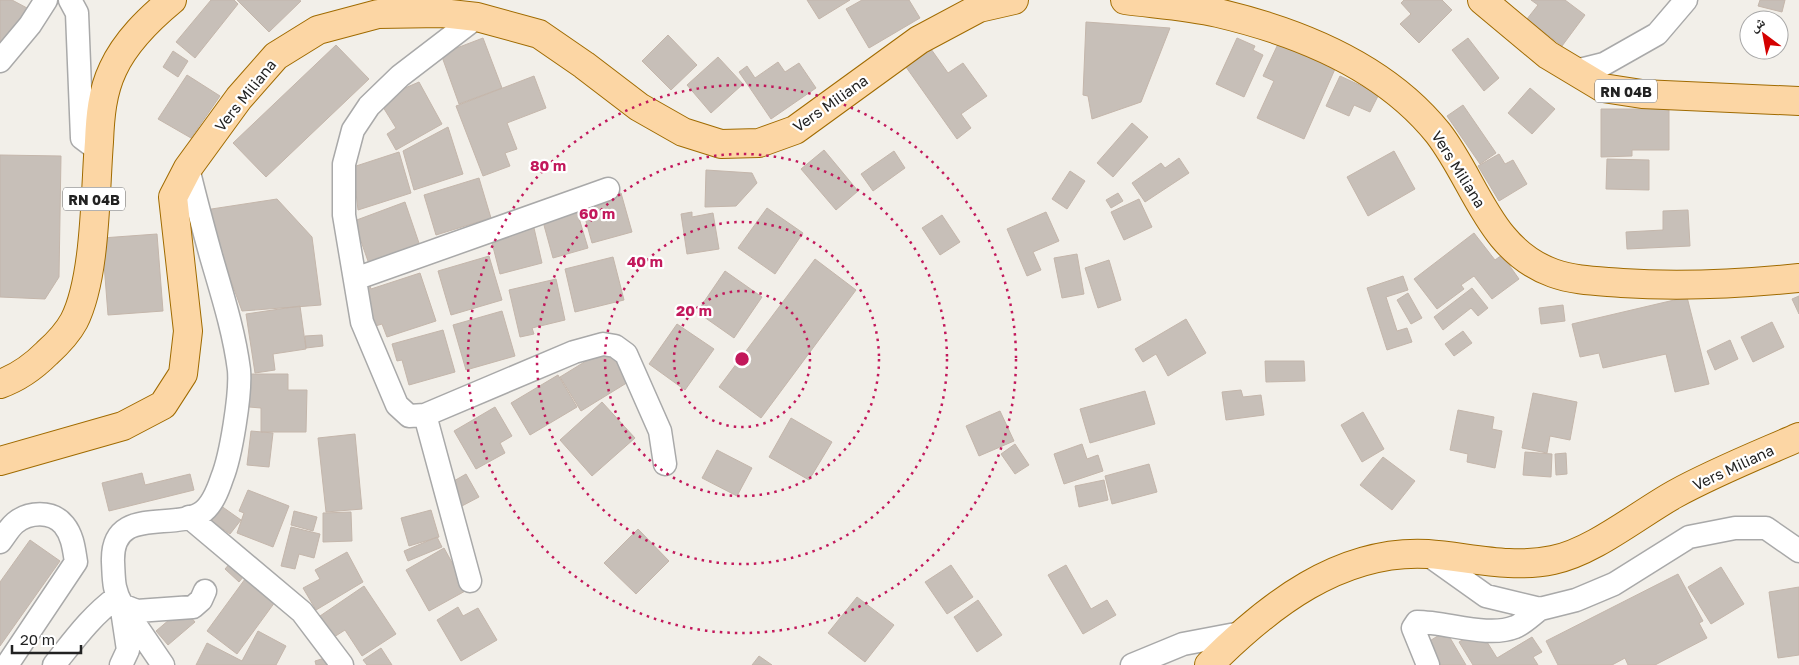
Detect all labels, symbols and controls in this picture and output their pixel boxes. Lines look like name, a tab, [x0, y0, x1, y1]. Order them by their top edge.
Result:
north arrow	[1739, 10, 1789, 60]
text: ش	[1746, 12, 1768, 36]
street label: Vers Miliana	[211, 55, 279, 135]
street label: Vers Miliana	[789, 71, 871, 135]
road number: RN 04B	[1595, 80, 1657, 102]
street label: Vers Miliana	[1428, 127, 1490, 211]
text: 80 m	[530, 156, 566, 174]
road number: RN 04B	[63, 188, 125, 210]
text: 60 m	[579, 204, 615, 222]
text: 40 m	[627, 252, 663, 270]
text: 20 m	[676, 301, 712, 319]
centre of rings	[733, 350, 751, 368]
street label: Vers Miliana	[1690, 440, 1776, 494]
scale bar	[12, 622, 81, 654]
text: 20 m	[20, 630, 55, 648]

